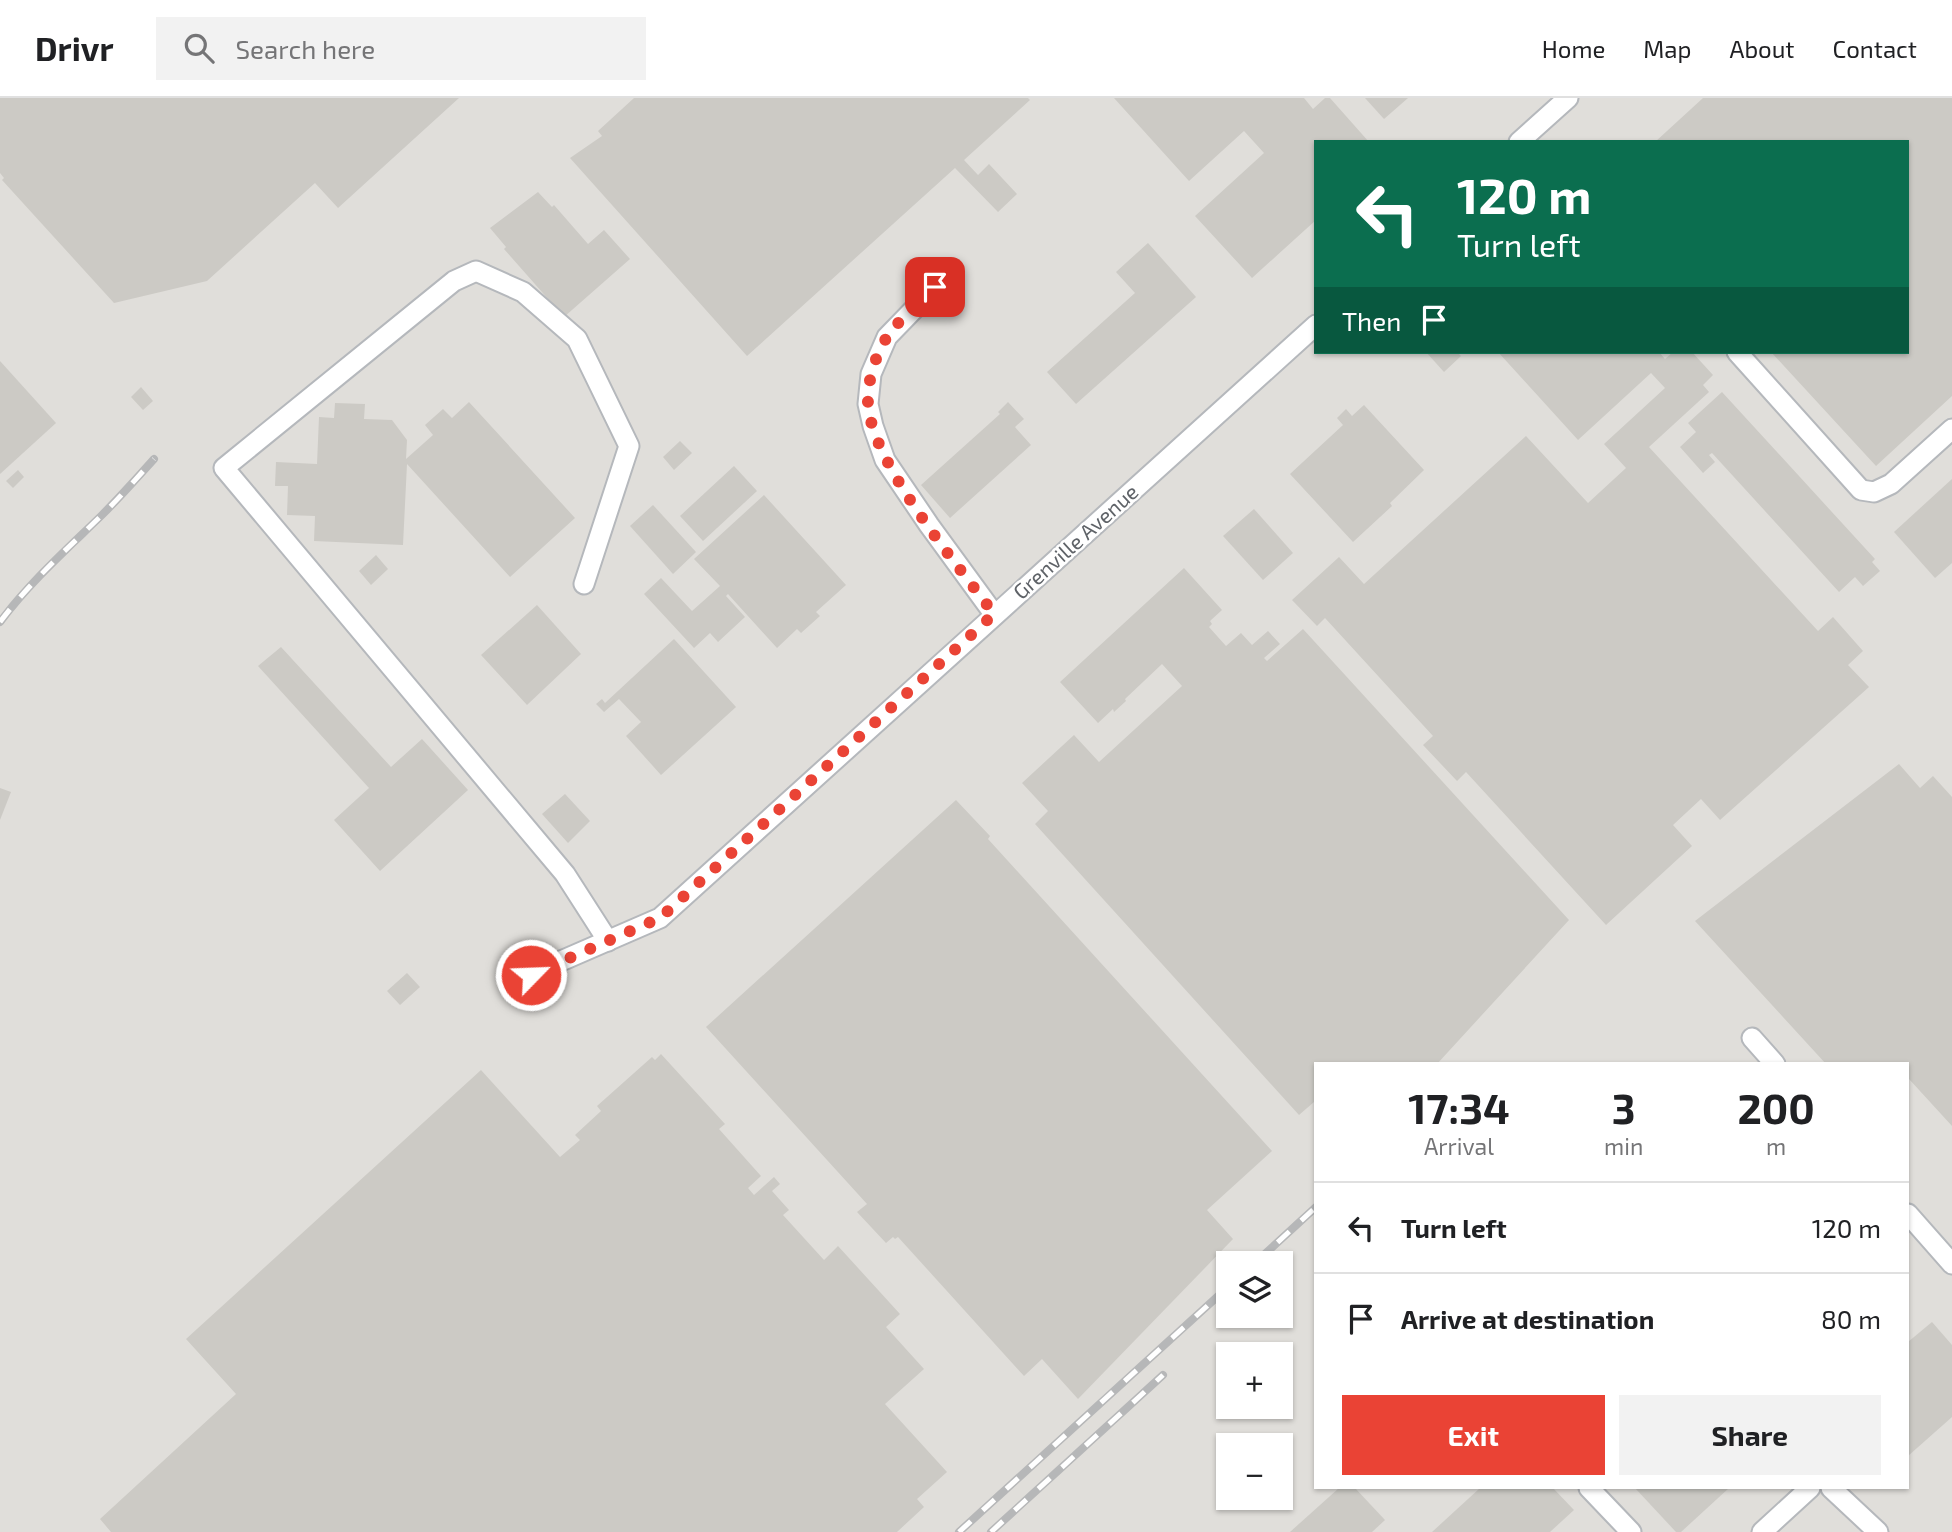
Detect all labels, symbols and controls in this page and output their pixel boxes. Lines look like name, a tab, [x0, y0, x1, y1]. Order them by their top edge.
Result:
search box	[156, 17, 646, 80]
text: Drivr	[35, 28, 114, 68]
icon: search	[180, 29, 218, 67]
text: Search here	[236, 33, 375, 64]
text: Home	[1542, 34, 1605, 63]
text: Map	[1643, 34, 1691, 63]
text: About	[1729, 34, 1795, 63]
text: Contact	[1833, 34, 1917, 63]
text: 120 m	[1457, 165, 1591, 224]
icon: left	[1342, 168, 1433, 259]
text: Turn left	[1457, 225, 1581, 263]
pin	[905, 257, 965, 317]
icon: arrive	[916, 268, 954, 306]
icon: arrive	[1415, 301, 1453, 339]
text: Then	[1342, 305, 1401, 336]
street label: Grenville Avenue	[1007, 478, 1143, 604]
position arrow	[494, 938, 568, 1012]
text: 17:34	[1408, 1082, 1510, 1132]
text: 3	[1612, 1082, 1636, 1132]
text: 200	[1737, 1082, 1815, 1132]
text: Arrival	[1424, 1132, 1494, 1160]
text: min	[1604, 1132, 1643, 1160]
text: m	[1766, 1132, 1786, 1160]
icon: left	[1342, 1209, 1380, 1247]
text: Turn left	[1401, 1212, 1507, 1243]
text: 120 m	[1812, 1212, 1881, 1243]
map controls	[1216, 1251, 1293, 1510]
button: layers	[1216, 1251, 1293, 1328]
icon: arrive	[1342, 1300, 1380, 1338]
text: Arrive at destination	[1401, 1303, 1654, 1334]
text: 80 m	[1821, 1303, 1881, 1334]
button: +	[1216, 1342, 1293, 1419]
button: Exit	[1342, 1395, 1605, 1475]
button: Share	[1619, 1395, 1881, 1475]
button: −	[1216, 1433, 1293, 1510]

